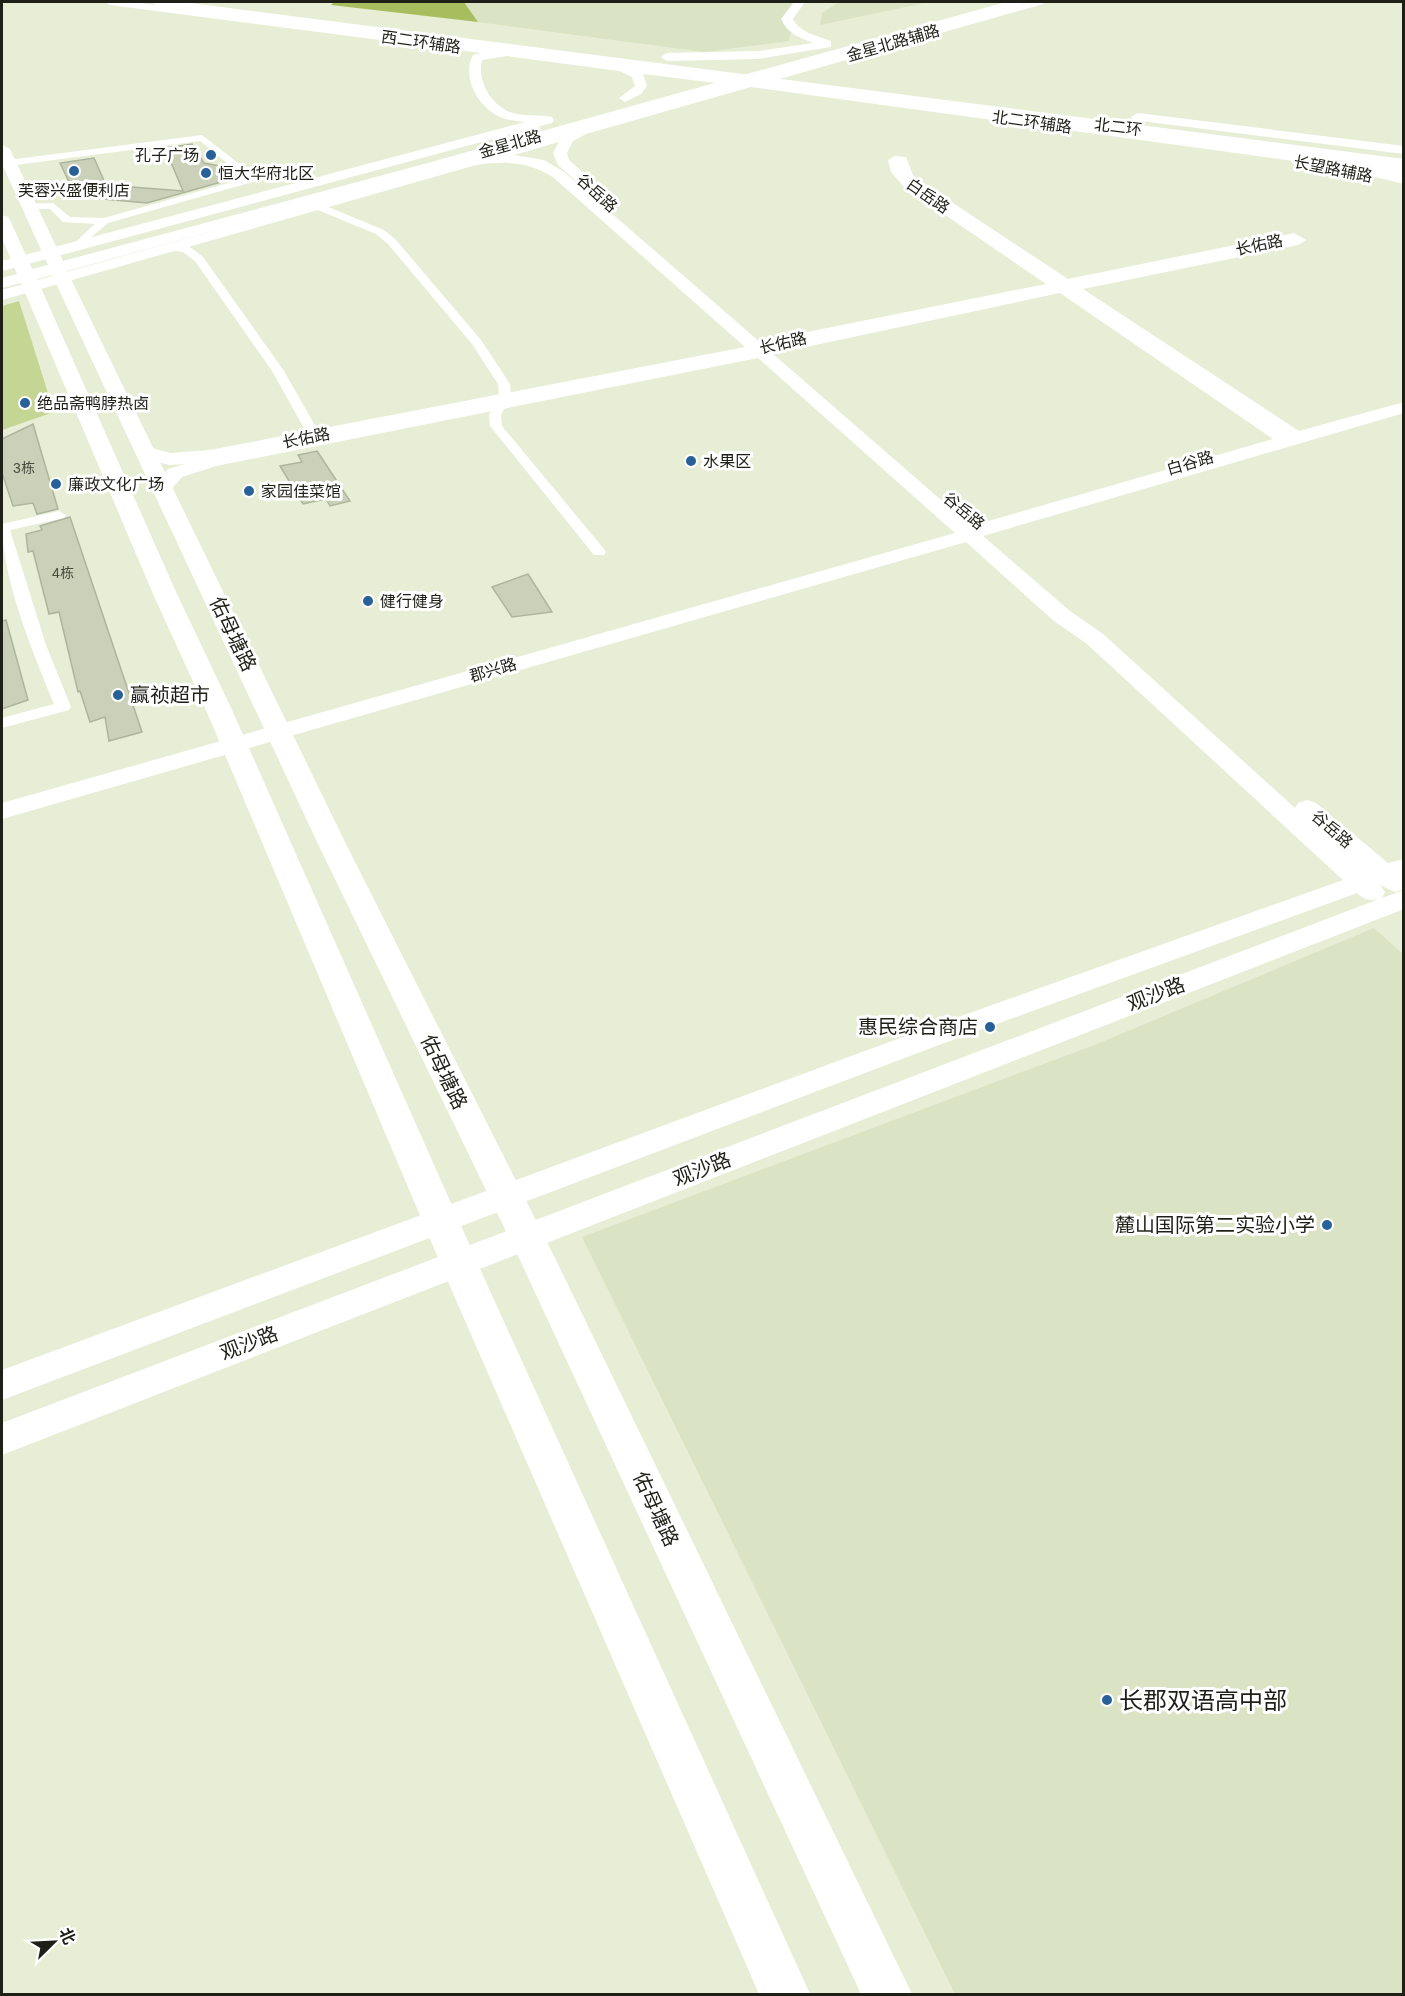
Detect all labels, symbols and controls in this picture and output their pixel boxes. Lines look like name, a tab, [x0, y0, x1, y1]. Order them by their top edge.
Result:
street label: 金星北路辅路	[845, 22, 941, 64]
street label: 西二环辅路	[380, 28, 462, 56]
street label: 北二环辅路	[991, 108, 1073, 136]
street label: 北二环	[1093, 116, 1143, 138]
street label: 金星北路	[477, 127, 543, 161]
place label: 孔子广场	[135, 147, 199, 164]
marker: 孔子广场	[204, 148, 218, 162]
street label: 长望路辅路	[1292, 153, 1374, 185]
marker: 芙蓉兴盛便利店	[67, 164, 81, 178]
place label: 恒大华府北区	[218, 165, 314, 182]
marker: 恒大华府北区	[199, 166, 213, 180]
street label: 谷岳路	[573, 171, 621, 215]
street label: 白岳路	[903, 175, 953, 217]
place label: 芙蓉兴盛便利店	[18, 182, 130, 199]
street label: 长佑路	[1234, 232, 1284, 258]
street label: 长佑路	[758, 329, 808, 357]
place label: 绝品斋鸭脖热卤	[37, 395, 149, 412]
marker: 绝品斋鸭脖热卤	[18, 396, 32, 410]
street label: 长佑路	[281, 425, 331, 451]
street label: 白谷路	[1165, 448, 1215, 478]
place label: 水果区	[703, 453, 751, 470]
marker: 水果区	[684, 454, 698, 468]
house number: 3栋	[13, 460, 35, 476]
place label: 廉政文化广场	[68, 476, 164, 493]
marker: 廉政文化广场	[49, 477, 63, 491]
place label: 家园佳菜馆	[261, 483, 341, 500]
marker: 家园佳菜馆	[242, 484, 256, 498]
street label: 谷岳路	[940, 489, 988, 533]
house number: 4栋	[52, 565, 74, 581]
street label: 佑母塘路	[206, 593, 260, 675]
place label: 健行健身	[380, 593, 444, 610]
marker: 健行健身	[361, 594, 375, 608]
street label: 郡兴路	[468, 655, 518, 685]
place label: 赢祯超市	[130, 684, 210, 706]
marker: 赢祯超市	[111, 688, 125, 702]
street label: 谷岳路	[1308, 807, 1356, 851]
street label: 观沙路	[1124, 973, 1188, 1015]
place label: 惠民综合商店	[858, 1016, 978, 1038]
marker: 惠民综合商店	[983, 1020, 997, 1034]
street label: 佑母塘路	[417, 1031, 471, 1113]
street label: 观沙路	[670, 1148, 734, 1190]
place label: 麓山国际第二实验小学	[1115, 1214, 1315, 1236]
marker: 麓山国际第二实验小学	[1320, 1218, 1334, 1232]
street label: 观沙路	[217, 1322, 281, 1364]
street label: 佑母塘路	[629, 1468, 683, 1550]
place label: 长郡双语高中部	[1119, 1687, 1287, 1714]
marker: 长郡双语高中部	[1100, 1693, 1114, 1707]
north arrow	[24, 1912, 84, 1972]
text: 北	[56, 1925, 78, 1947]

